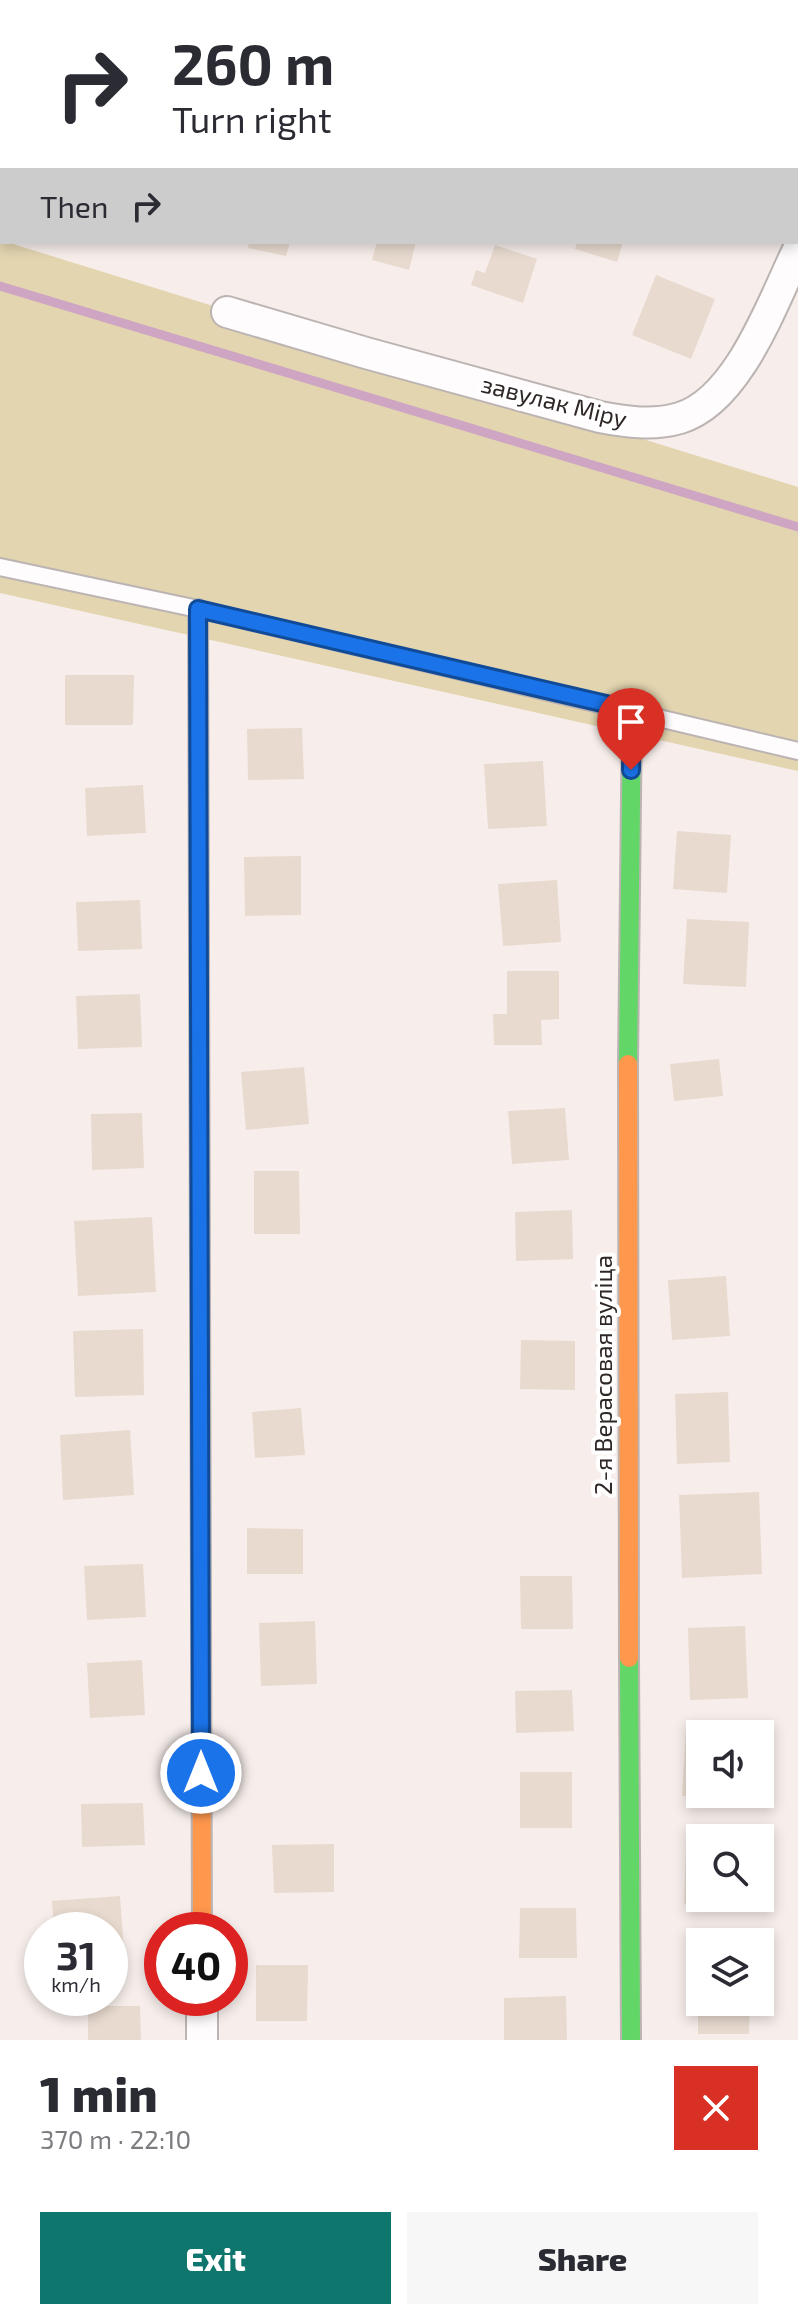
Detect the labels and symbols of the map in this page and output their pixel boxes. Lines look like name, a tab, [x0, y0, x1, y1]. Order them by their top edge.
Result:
street label: завулак Міру	[478, 368, 630, 434]
pin	[597, 688, 665, 770]
street label: 2-я Верасовая вуліца	[588, 1255, 618, 1495]
position arrow	[159, 1731, 243, 1815]
speed limit sign: 40	[144, 1912, 248, 2016]

